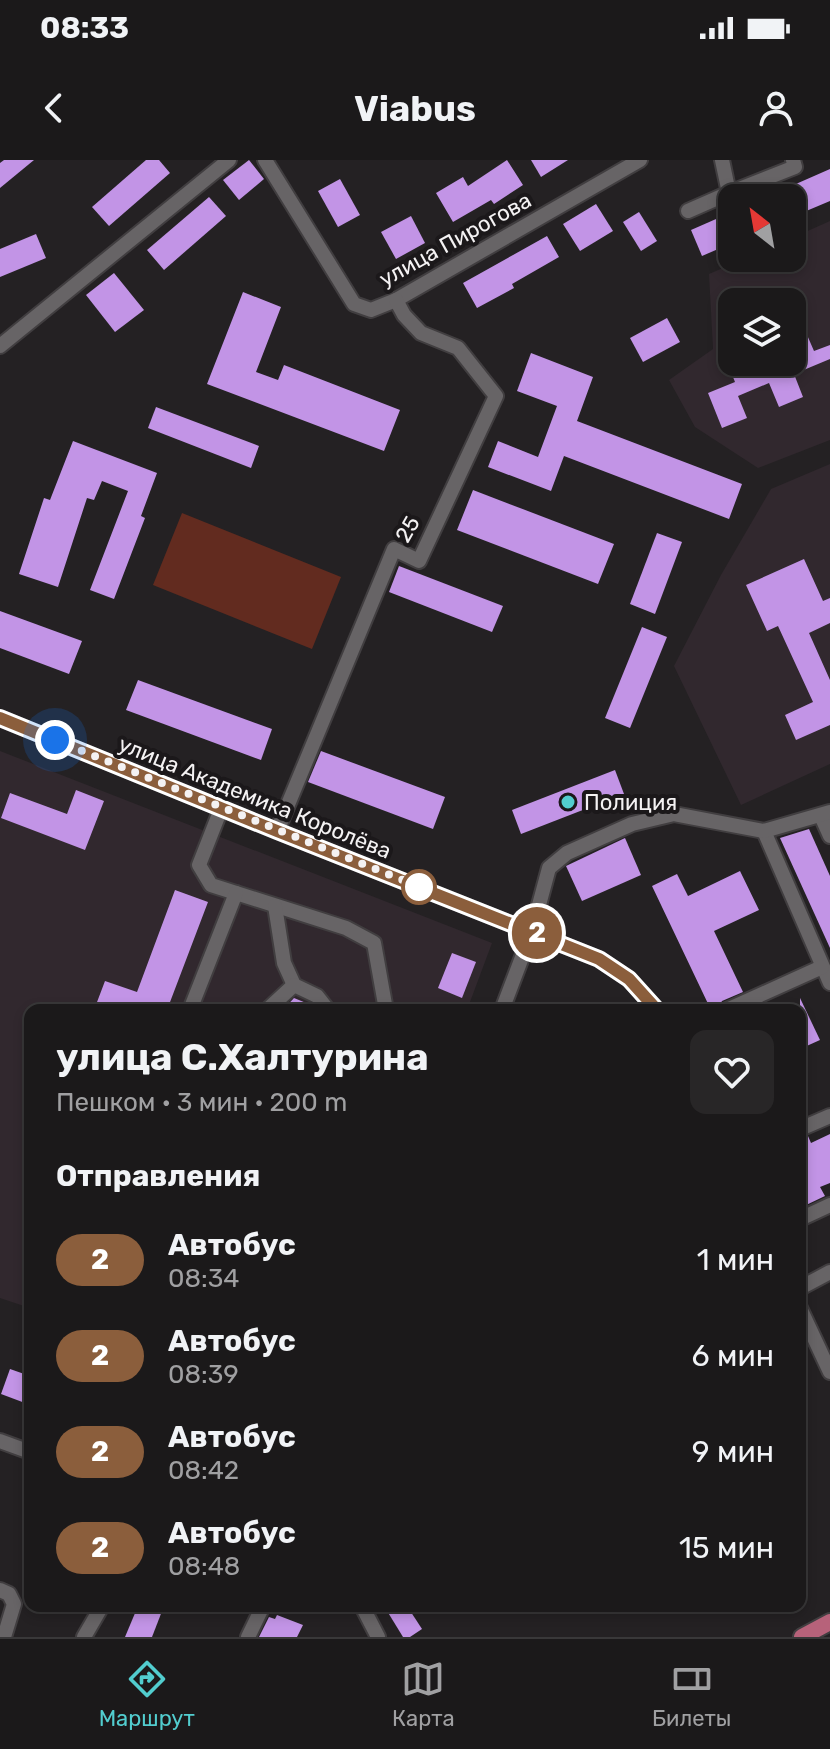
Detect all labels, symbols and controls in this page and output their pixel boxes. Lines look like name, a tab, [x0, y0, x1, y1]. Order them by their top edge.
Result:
text: 08:33	[40, 10, 129, 46]
icon: back	[32, 86, 76, 130]
icon: person	[754, 86, 798, 130]
text: Viabus	[354, 87, 476, 130]
north arrow	[718, 184, 806, 272]
map controls	[718, 184, 806, 376]
street label: улица Пирогова	[374, 186, 536, 292]
button: layers	[718, 288, 806, 376]
street label: 25	[389, 511, 426, 547]
your location	[35, 720, 75, 760]
street label: улица Академика Королёва	[115, 730, 395, 865]
place label: Полиция	[584, 789, 677, 816]
marker: Полиция	[559, 793, 577, 811]
unlabelled marker	[402, 870, 436, 904]
line badge: 2	[511, 907, 563, 959]
text: 2	[528, 916, 546, 949]
button: heart	[690, 1030, 774, 1114]
text: улица С.Халтурина	[56, 1034, 429, 1080]
text: Пешком · 3 мин · 200 m	[56, 1087, 347, 1118]
text: Отправления	[56, 1158, 260, 1194]
text: Автобус	[168, 1227, 296, 1263]
text: 1 мин	[697, 1242, 774, 1278]
text: 2	[91, 1243, 109, 1276]
text: 08:34	[168, 1263, 239, 1294]
text: Автобус	[168, 1323, 296, 1359]
text: 6 мин	[692, 1338, 774, 1374]
text: 2	[91, 1339, 109, 1372]
text: 08:39	[168, 1359, 239, 1390]
text: Автобус	[168, 1419, 296, 1455]
text: 9 мин	[692, 1434, 774, 1470]
text: 2	[91, 1435, 109, 1468]
text: 08:42	[168, 1455, 239, 1486]
text: Автобус	[168, 1515, 296, 1551]
text: 15 мин	[679, 1530, 774, 1566]
text: 2	[91, 1531, 109, 1564]
text: 08:48	[168, 1551, 240, 1582]
tab: Маршрут	[99, 1657, 195, 1732]
tab: Карта	[392, 1657, 455, 1732]
tab: Билеты	[652, 1657, 731, 1732]

